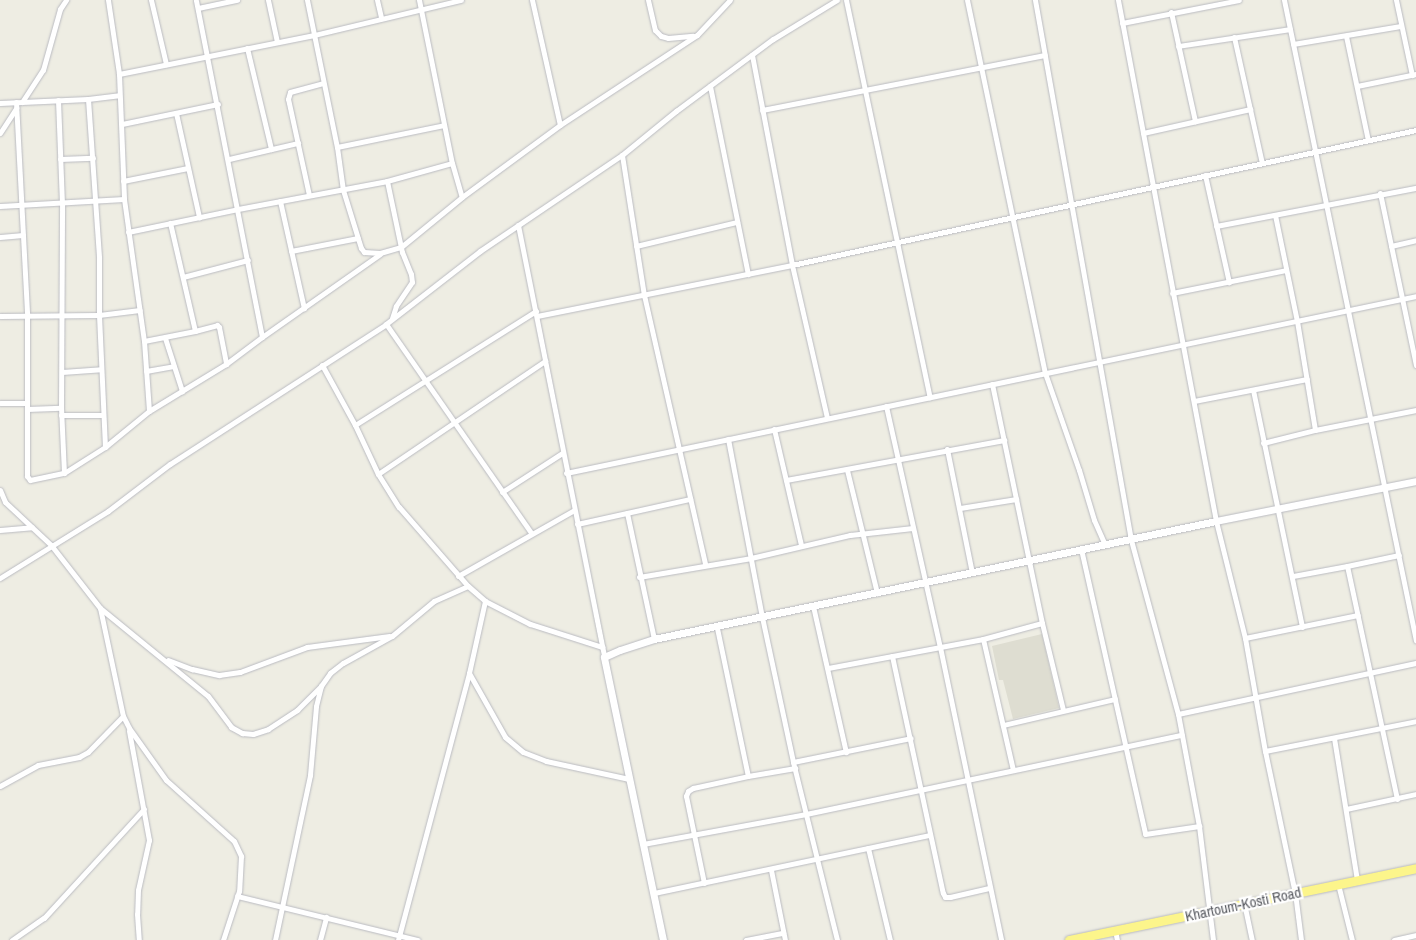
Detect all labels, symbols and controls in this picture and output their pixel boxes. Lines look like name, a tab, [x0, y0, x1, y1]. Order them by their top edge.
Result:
street label: Khartoum-Kosti Road	[1183, 883, 1303, 925]

